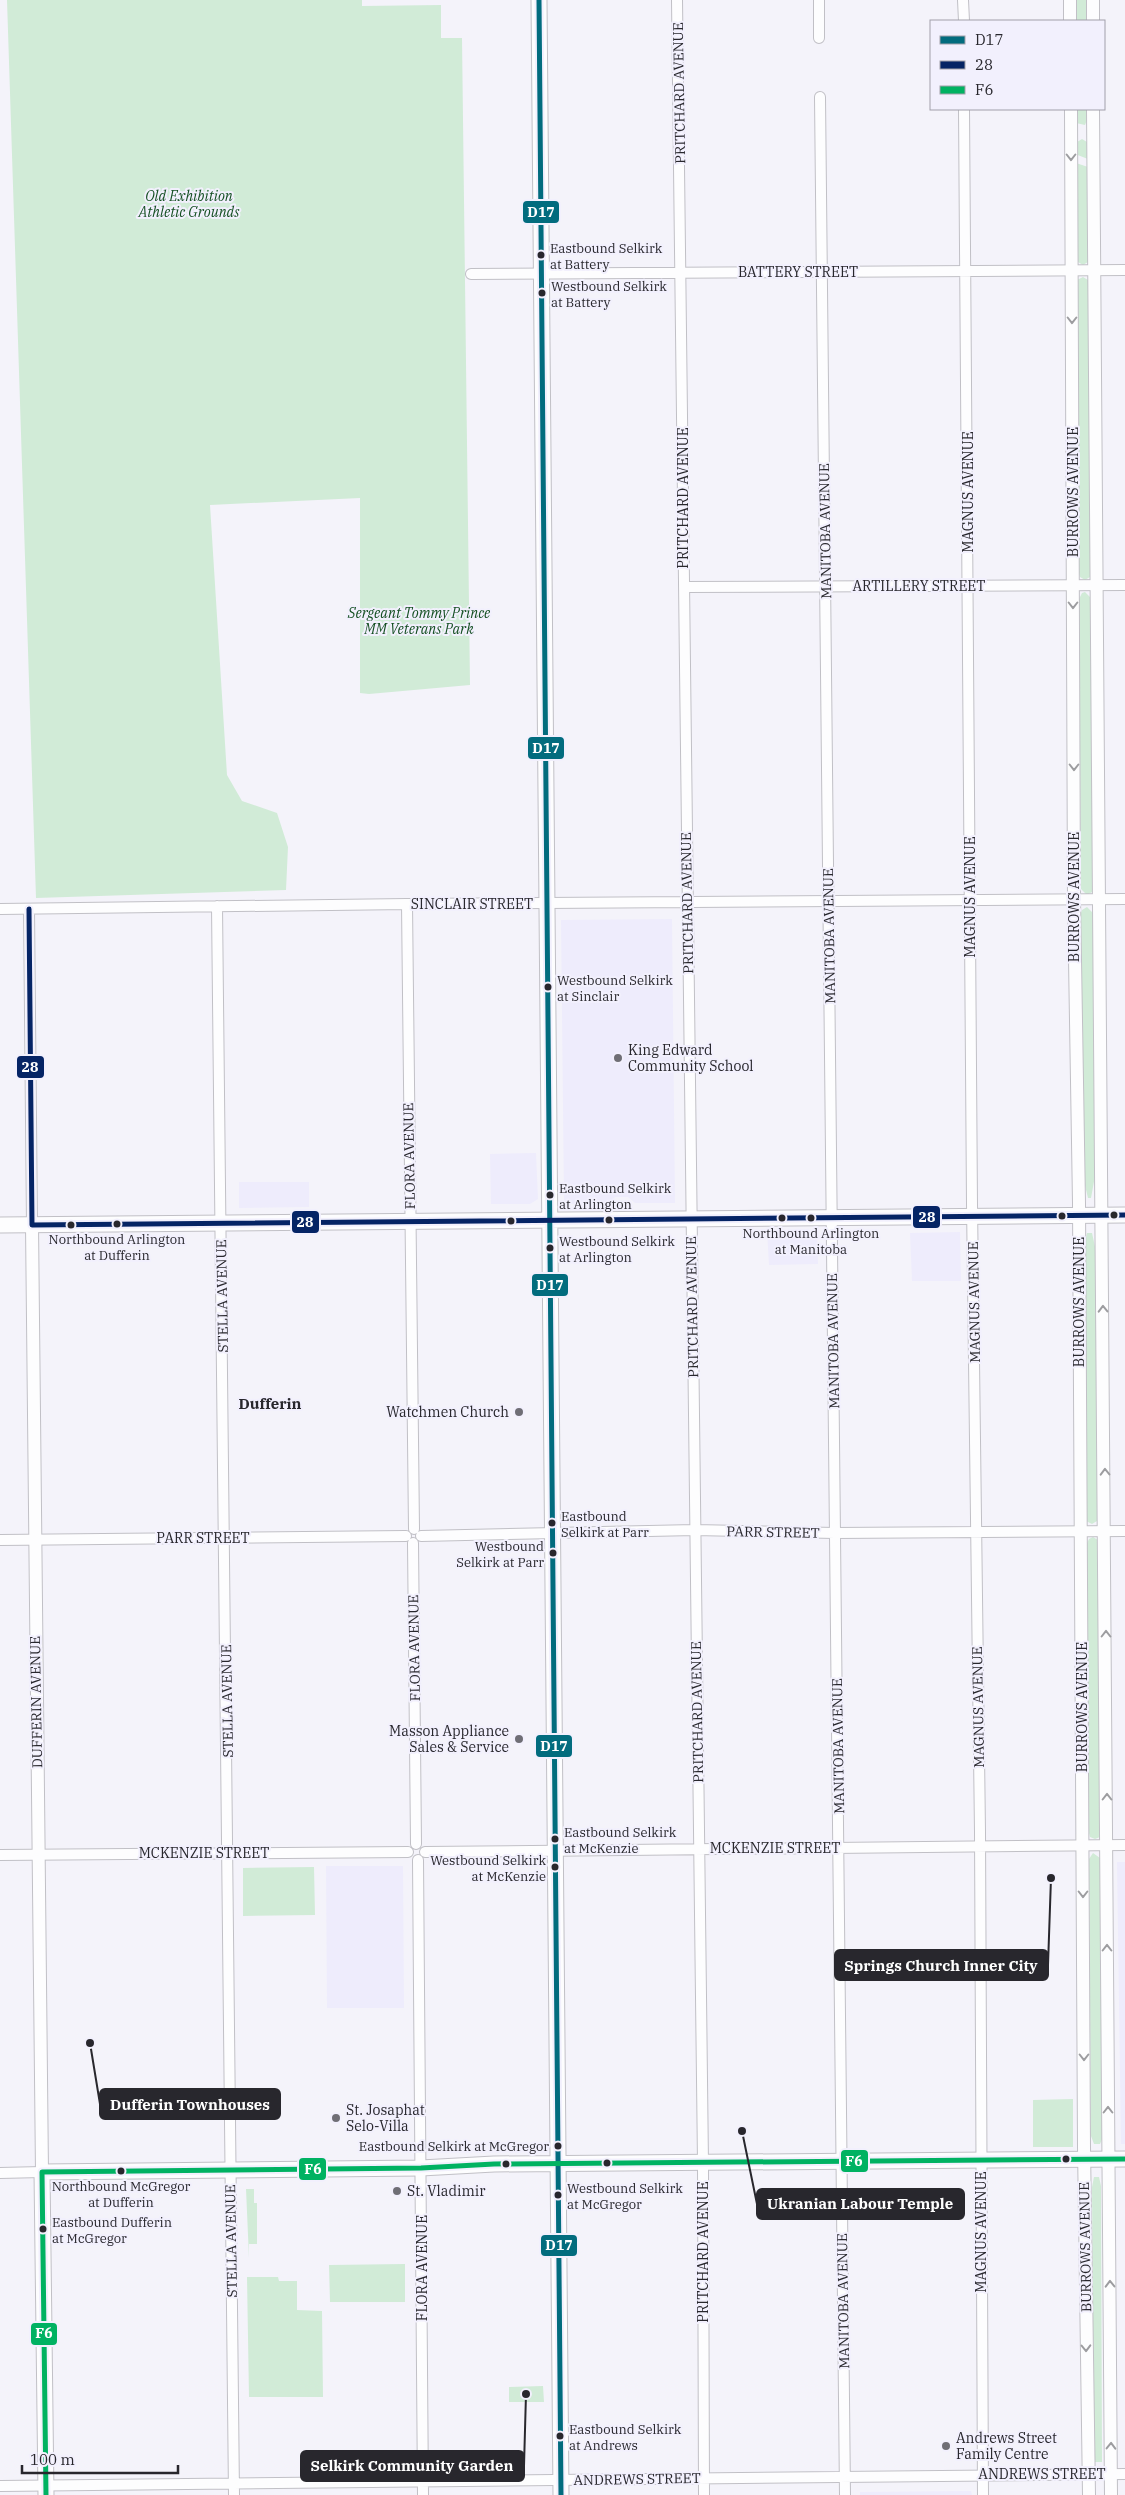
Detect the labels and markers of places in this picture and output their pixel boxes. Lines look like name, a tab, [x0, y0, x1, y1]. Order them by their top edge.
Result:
place label: Eastbound Selkirk at Battery	[550, 240, 663, 273]
marker: Eastbound Selkirk at Battery	[536, 250, 546, 260]
place label: Westbound Selkirk at Battery	[551, 278, 667, 311]
marker: Westbound Selkirk at Battery	[537, 288, 547, 298]
place label: Westbound Selkirk at Sinclair	[557, 972, 673, 1005]
marker: Westbound Selkirk at Sinclair	[543, 982, 553, 992]
place label: King Edward Community School	[628, 1041, 754, 1075]
marker: King Edward Community School	[612, 1052, 624, 1064]
place label: Eastbound Selkirk at Arlington	[559, 1180, 672, 1213]
marker: Eastbound Selkirk at Arlington	[545, 1190, 555, 1200]
unlabelled marker	[1109, 1210, 1119, 1220]
unlabelled marker	[1057, 1211, 1067, 1221]
unlabelled marker	[777, 1213, 787, 1223]
marker: Northbound Arlington at Manitoba	[806, 1213, 816, 1223]
unlabelled marker	[604, 1215, 614, 1225]
unlabelled marker	[506, 1216, 516, 1226]
marker: Northbound Arlington at Dufferin	[112, 1219, 122, 1229]
unlabelled marker	[66, 1220, 76, 1230]
place label: Northbound Arlington at Manitoba	[743, 1225, 879, 1258]
place label: Northbound Arlington at Dufferin	[49, 1231, 185, 1264]
place label: Westbound Selkirk at Arlington	[559, 1233, 675, 1266]
marker: Westbound Selkirk at Arlington	[545, 1243, 555, 1253]
place label: Watchmen Church	[386, 1403, 509, 1421]
marker: Watchmen Church	[513, 1406, 525, 1418]
place label: Eastbound Selkirk at Parr	[561, 1508, 649, 1541]
marker: Eastbound Selkirk at Parr	[547, 1518, 557, 1528]
place label: Westbound Selkirk at Parr	[456, 1538, 544, 1571]
marker: Westbound Selkirk at Parr	[548, 1548, 558, 1558]
place label: Masson Appliance Sales & Service	[389, 1722, 509, 1756]
marker: Masson Appliance Sales & Service	[513, 1733, 525, 1745]
place label: Eastbound Selkirk at McKenzie	[564, 1824, 677, 1857]
marker: Eastbound Selkirk at McKenzie	[550, 1834, 560, 1844]
place label: Westbound Selkirk at McKenzie	[430, 1852, 546, 1885]
marker: Westbound Selkirk at McKenzie	[550, 1862, 560, 1872]
callout: Springs Church Inner City	[835, 1950, 1048, 1980]
callout: Dufferin Townhouses	[100, 2089, 280, 2119]
place label: St. Josaphat Selo-Villa	[346, 2101, 425, 2135]
marker: St. Josaphat Selo-Villa	[330, 2112, 342, 2124]
place label: Eastbound Selkirk at McGregor	[359, 2138, 549, 2155]
marker: Eastbound Selkirk at McGregor	[553, 2141, 563, 2151]
unlabelled marker	[1061, 2154, 1071, 2164]
unlabelled marker	[602, 2158, 612, 2168]
unlabelled marker	[501, 2159, 511, 2169]
marker: Northbound McGregor at Dufferin	[116, 2166, 126, 2176]
place label: Northbound McGregor at Dufferin	[52, 2178, 191, 2211]
place label: Westbound Selkirk at McGregor	[567, 2180, 683, 2213]
place label: St. Vladimir	[407, 2182, 486, 2200]
marker: St. Vladimir	[391, 2185, 403, 2197]
callout: Ukranian Labour Temple	[757, 2189, 964, 2219]
marker: Westbound Selkirk at McGregor	[553, 2190, 563, 2200]
place label: Eastbound Dufferin at McGregor	[52, 2214, 172, 2247]
marker: Eastbound Dufferin at McGregor	[38, 2224, 48, 2234]
place label: Eastbound Selkirk at Andrews	[569, 2421, 682, 2454]
place label: Andrews Street Family Centre	[956, 2429, 1057, 2463]
marker: Eastbound Selkirk at Andrews	[555, 2431, 565, 2441]
marker: Andrews Street Family Centre	[940, 2440, 952, 2452]
callout: Selkirk Community Garden	[301, 2451, 524, 2481]

